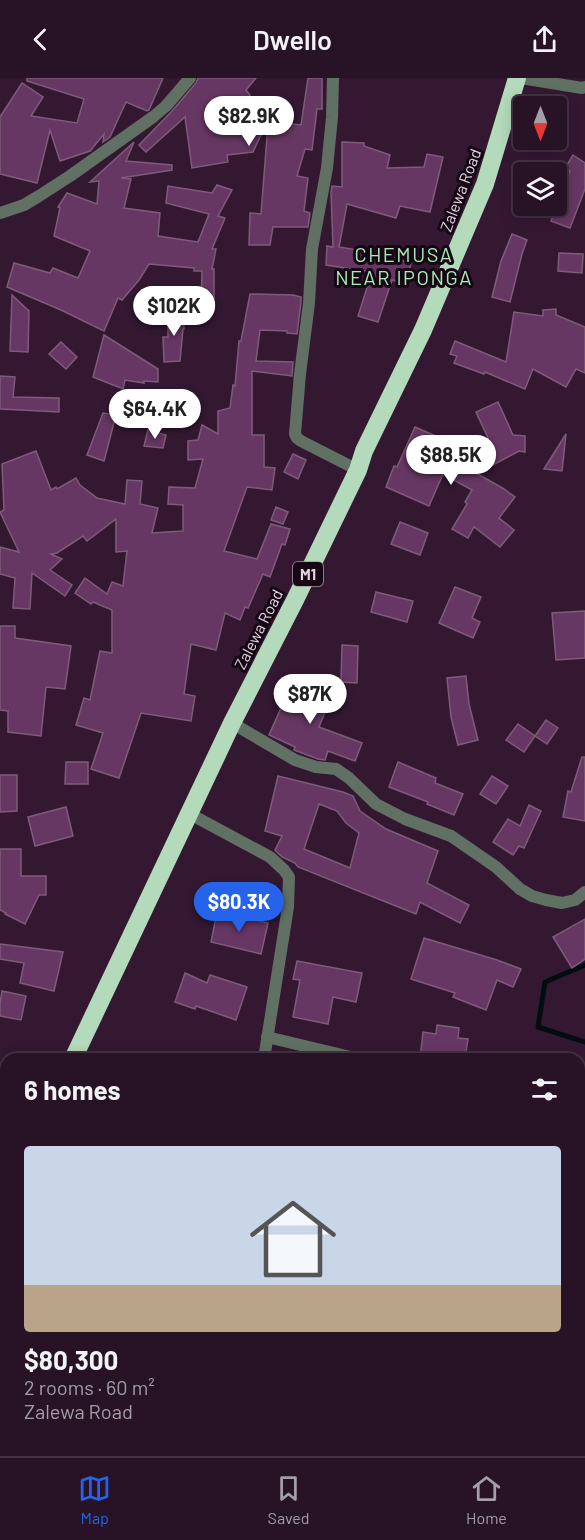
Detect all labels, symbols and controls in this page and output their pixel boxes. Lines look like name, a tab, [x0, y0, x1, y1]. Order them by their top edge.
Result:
icon: back	[24, 23, 57, 56]
text: Dwello	[253, 23, 332, 55]
icon: share	[528, 23, 561, 56]
pin: $82.9K	[200, 96, 298, 147]
north arrow	[513, 96, 567, 150]
map controls	[513, 96, 567, 216]
text: $82.9K	[218, 103, 280, 127]
street label: Zalewa Road	[436, 146, 484, 234]
button: layers	[513, 162, 567, 216]
district label: CHEMUSA NEAR IPONGA	[335, 242, 473, 289]
pin: $102K	[132, 286, 216, 337]
text: $102K	[147, 293, 201, 317]
pin: $64.4K	[106, 389, 204, 440]
text: $64.4K	[123, 396, 187, 420]
pin: $88.5K	[402, 435, 500, 486]
text: $88.5K	[420, 442, 482, 466]
road number: M1	[293, 562, 323, 586]
street label: Zalewa Road	[230, 586, 286, 672]
pin: $87K	[274, 674, 346, 725]
text: $87K	[288, 681, 332, 705]
pin: $80.3K	[190, 882, 288, 933]
text: $80.3K	[208, 889, 270, 913]
icon: filters	[528, 1073, 561, 1106]
text: 6 homes	[24, 1074, 121, 1105]
icon: home	[239, 1185, 347, 1293]
text: $80,300	[24, 1344, 118, 1375]
text: 2 rooms · 60 m²	[24, 1375, 155, 1399]
text: Zalewa Road	[24, 1399, 133, 1423]
tab: Map	[78, 1472, 111, 1527]
tab: Saved	[268, 1472, 310, 1527]
tab: Home	[466, 1472, 507, 1527]

